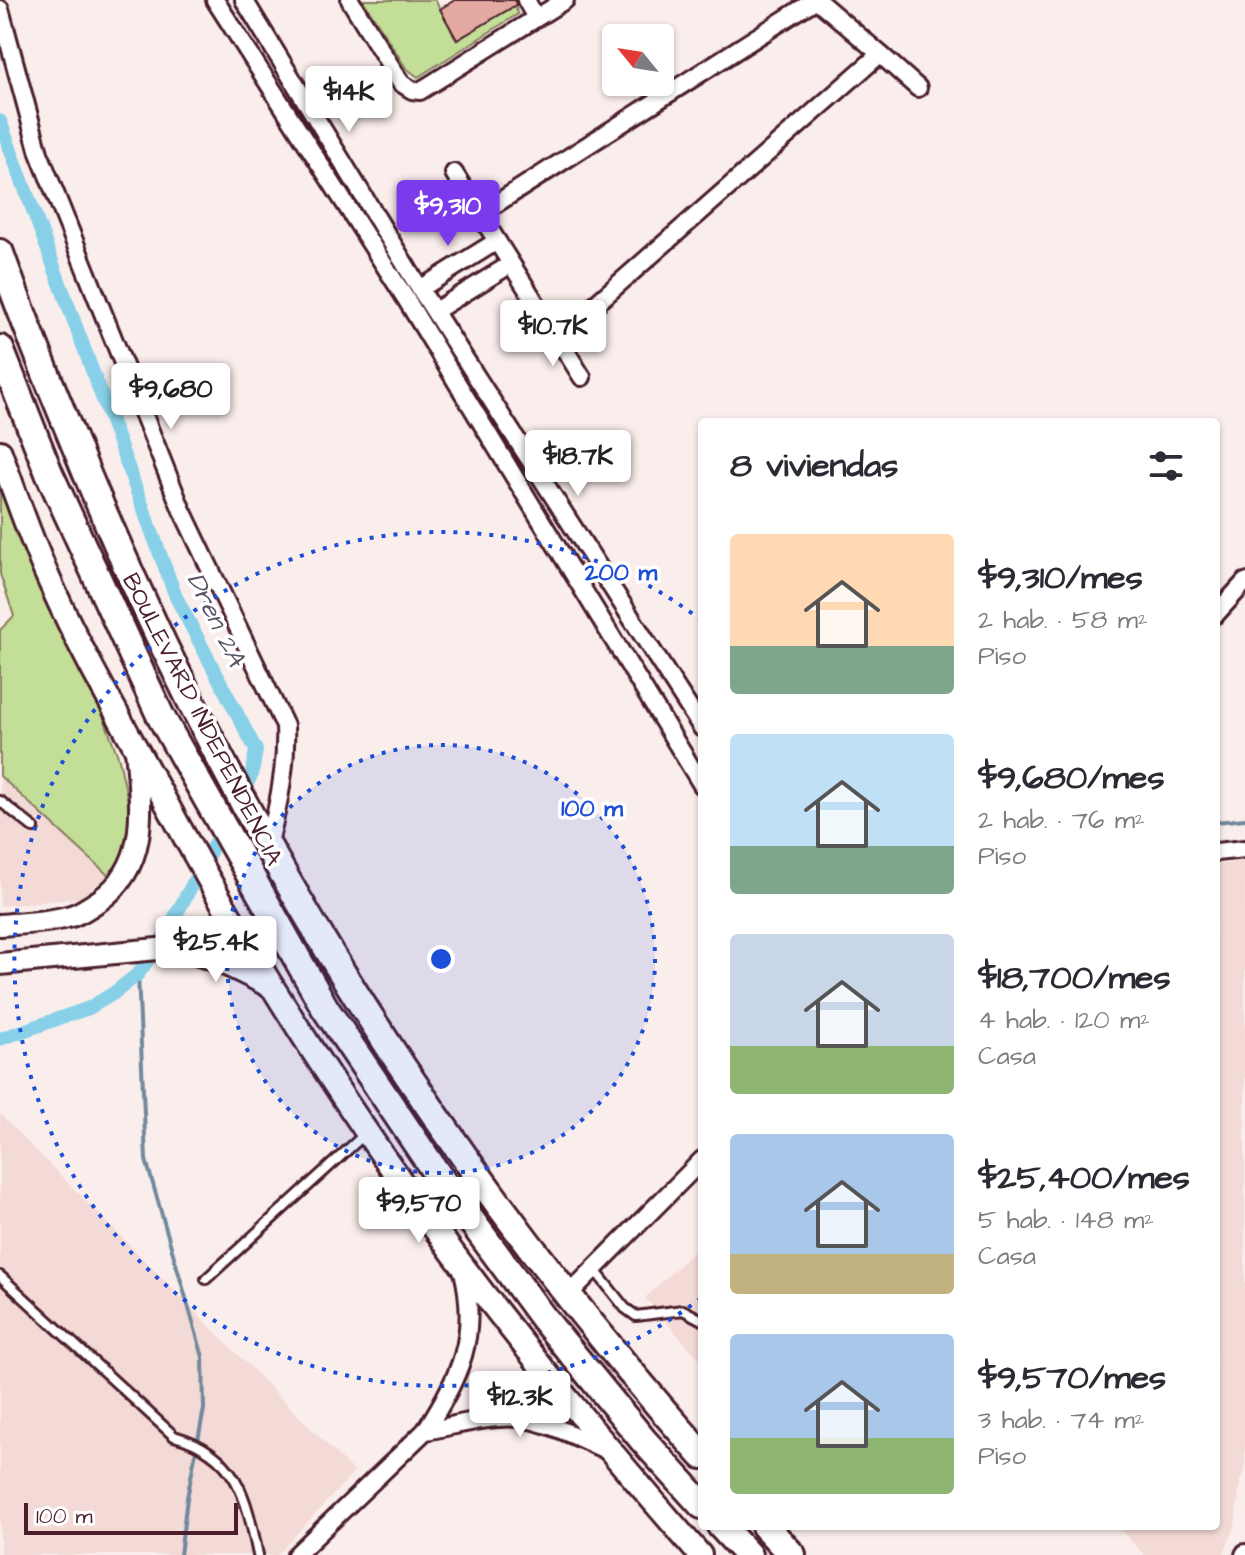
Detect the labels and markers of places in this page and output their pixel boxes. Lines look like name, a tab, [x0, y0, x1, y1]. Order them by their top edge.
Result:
pin: $14K	[302, 66, 396, 134]
pin: $9,310	[383, 180, 513, 248]
pin: $10.7K	[488, 300, 618, 368]
pin: $9,680	[106, 363, 236, 431]
pin: $18.7K	[513, 430, 643, 498]
pin: $25.4K	[151, 916, 281, 984]
centre of rings	[427, 945, 455, 973]
pin: $9,570	[354, 1177, 484, 1245]
pin: $12.3K	[455, 1371, 585, 1439]

